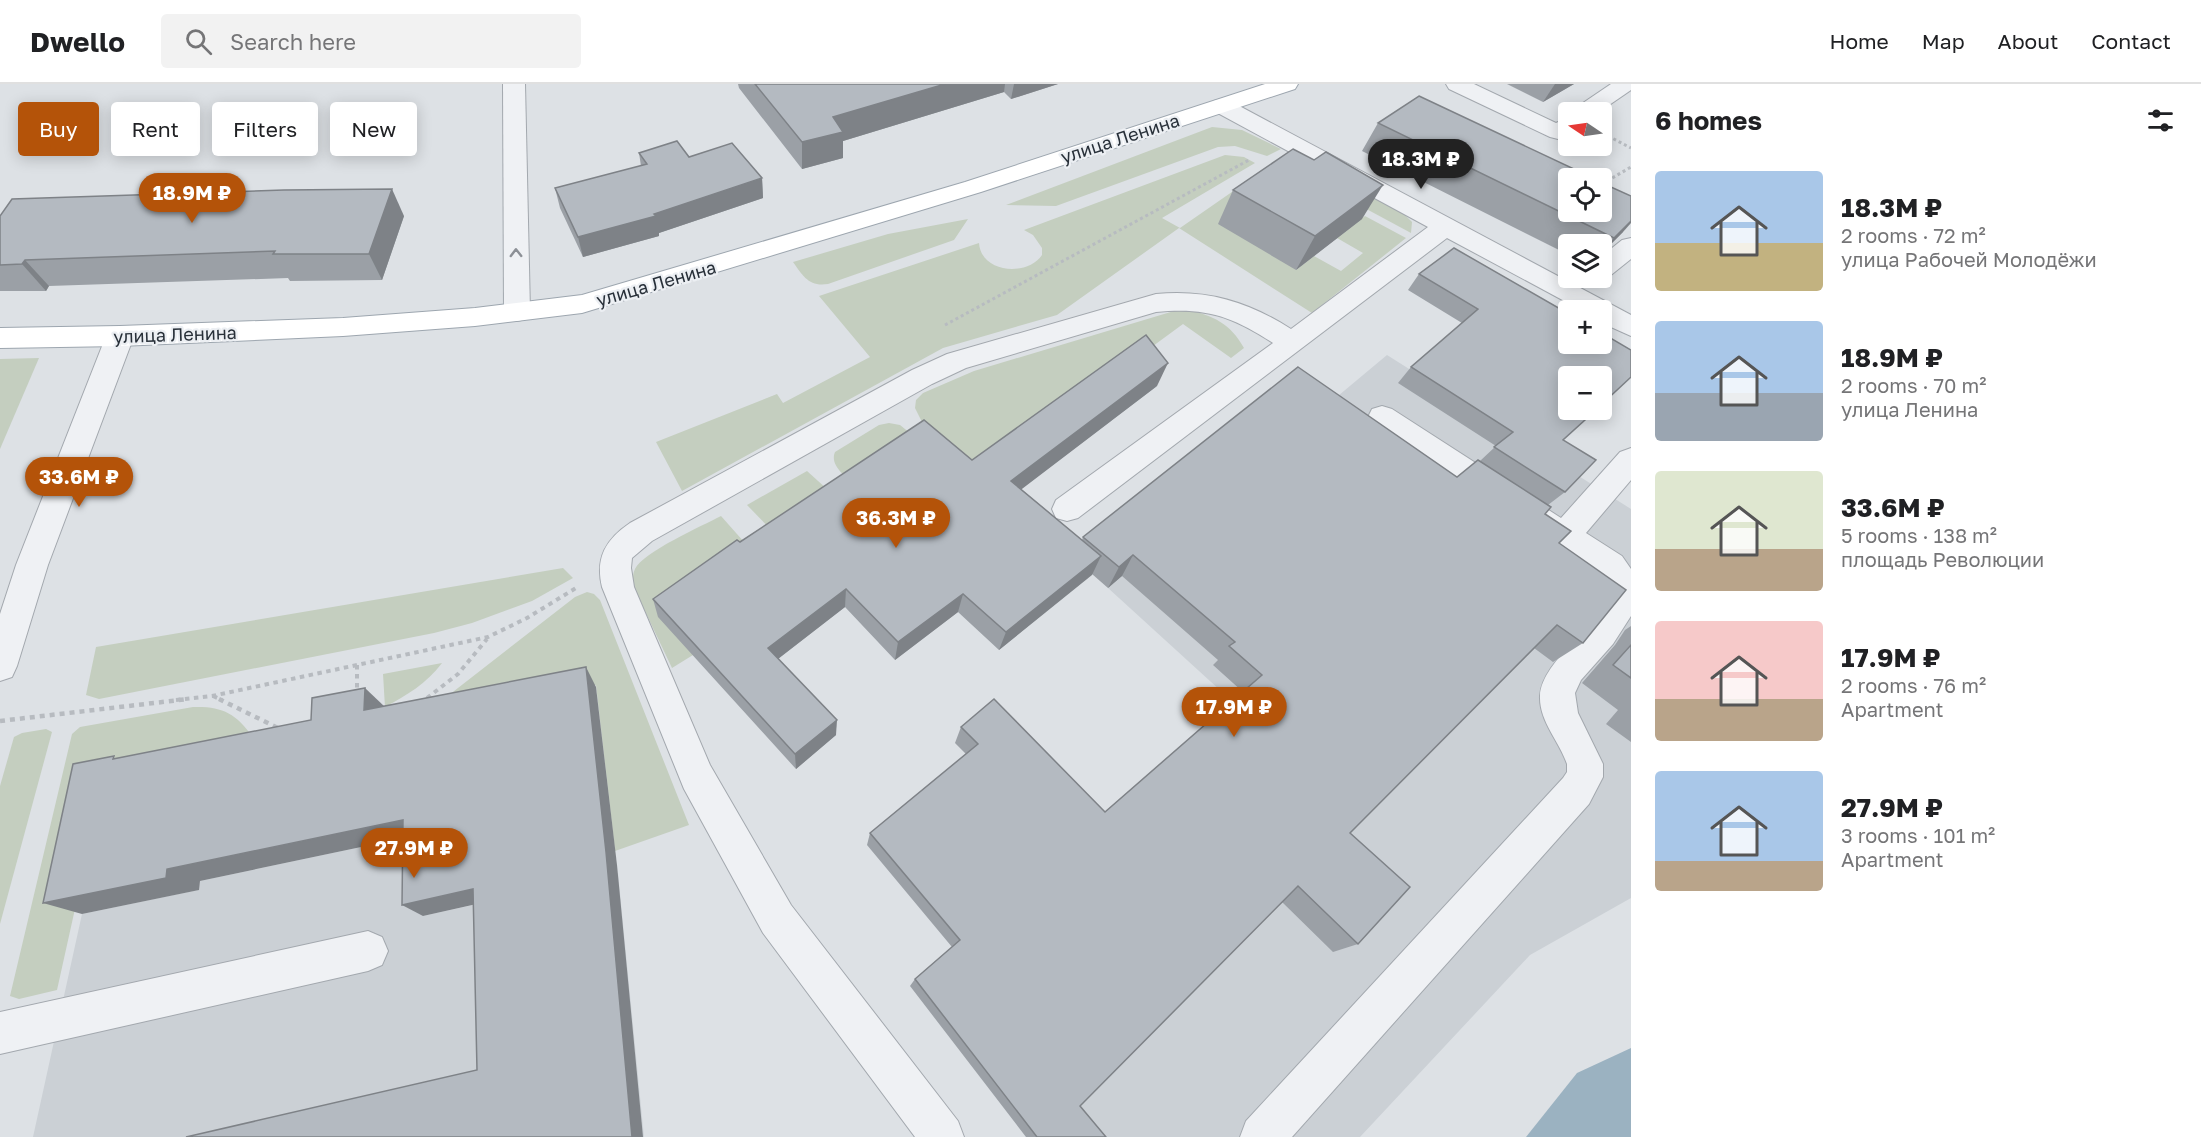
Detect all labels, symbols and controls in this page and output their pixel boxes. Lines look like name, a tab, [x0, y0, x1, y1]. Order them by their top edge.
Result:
search box	[161, 14, 581, 68]
text: Dwello	[30, 25, 125, 58]
icon: search	[182, 25, 215, 58]
text: Search here	[230, 28, 356, 55]
text: Home	[1829, 28, 1889, 54]
text: Map	[1922, 28, 1965, 54]
text: About	[1998, 28, 2058, 54]
text: Contact	[2091, 28, 2171, 54]
chip: Buy	[18, 102, 99, 156]
chip: Rent	[111, 102, 200, 156]
chip: Filters	[212, 102, 318, 156]
chip: New	[330, 102, 417, 156]
north arrow	[1558, 102, 1612, 156]
map controls	[1558, 102, 1612, 420]
icon: filters	[2144, 104, 2177, 137]
text: 6 homes	[1655, 105, 1762, 136]
street label: улица Ленина	[1058, 108, 1182, 168]
pin: 18.3M ₽	[1366, 139, 1476, 190]
text: 18.3M ₽	[1382, 146, 1460, 170]
button: locate	[1558, 168, 1612, 222]
pin: 18.9M ₽	[137, 173, 247, 224]
text: 18.9M ₽	[153, 180, 231, 204]
text: 18.3M ₽	[1841, 192, 1942, 223]
icon: home	[1703, 195, 1775, 267]
text: 2 rooms · 72 m²	[1841, 223, 1986, 247]
button: layers	[1558, 234, 1612, 288]
text: улица Рабочей Молодёжи	[1841, 247, 2097, 271]
one-way arrow	[510, 249, 523, 258]
street label: улица Ленина	[594, 255, 718, 311]
button: +	[1558, 300, 1612, 354]
street label: улица Ленина	[113, 321, 237, 347]
text: 18.9M ₽	[1841, 342, 1943, 373]
icon: home	[1703, 345, 1775, 417]
button: −	[1558, 366, 1612, 420]
text: 2 rooms · 70 m²	[1841, 373, 1986, 397]
text: улица Ленина	[1841, 397, 1978, 421]
pin: 33.6M ₽	[24, 457, 134, 508]
text: 33.6M ₽	[39, 464, 119, 488]
text: 33.6M ₽	[1841, 492, 1945, 523]
icon: home	[1703, 495, 1775, 567]
pin: 36.3M ₽	[841, 498, 951, 549]
text: 36.3M ₽	[856, 505, 936, 529]
text: 5 rooms · 138 m²	[1841, 523, 1997, 547]
text: площадь Революции	[1841, 547, 2044, 571]
text: 17.9M ₽	[1841, 642, 1941, 673]
icon: home	[1703, 645, 1775, 717]
text: 2 rooms · 76 m²	[1841, 673, 1986, 697]
pin: 17.9M ₽	[1179, 687, 1289, 738]
text: 17.9M ₽	[1196, 694, 1272, 718]
text: Apartment	[1841, 697, 1944, 721]
text: 27.9M ₽	[1841, 792, 1943, 823]
icon: home	[1703, 795, 1775, 867]
text: 3 rooms · 101 m²	[1841, 823, 1995, 847]
pin: 27.9M ₽	[359, 828, 469, 879]
text: 27.9M ₽	[375, 835, 453, 859]
text: Apartment	[1841, 847, 1944, 871]

